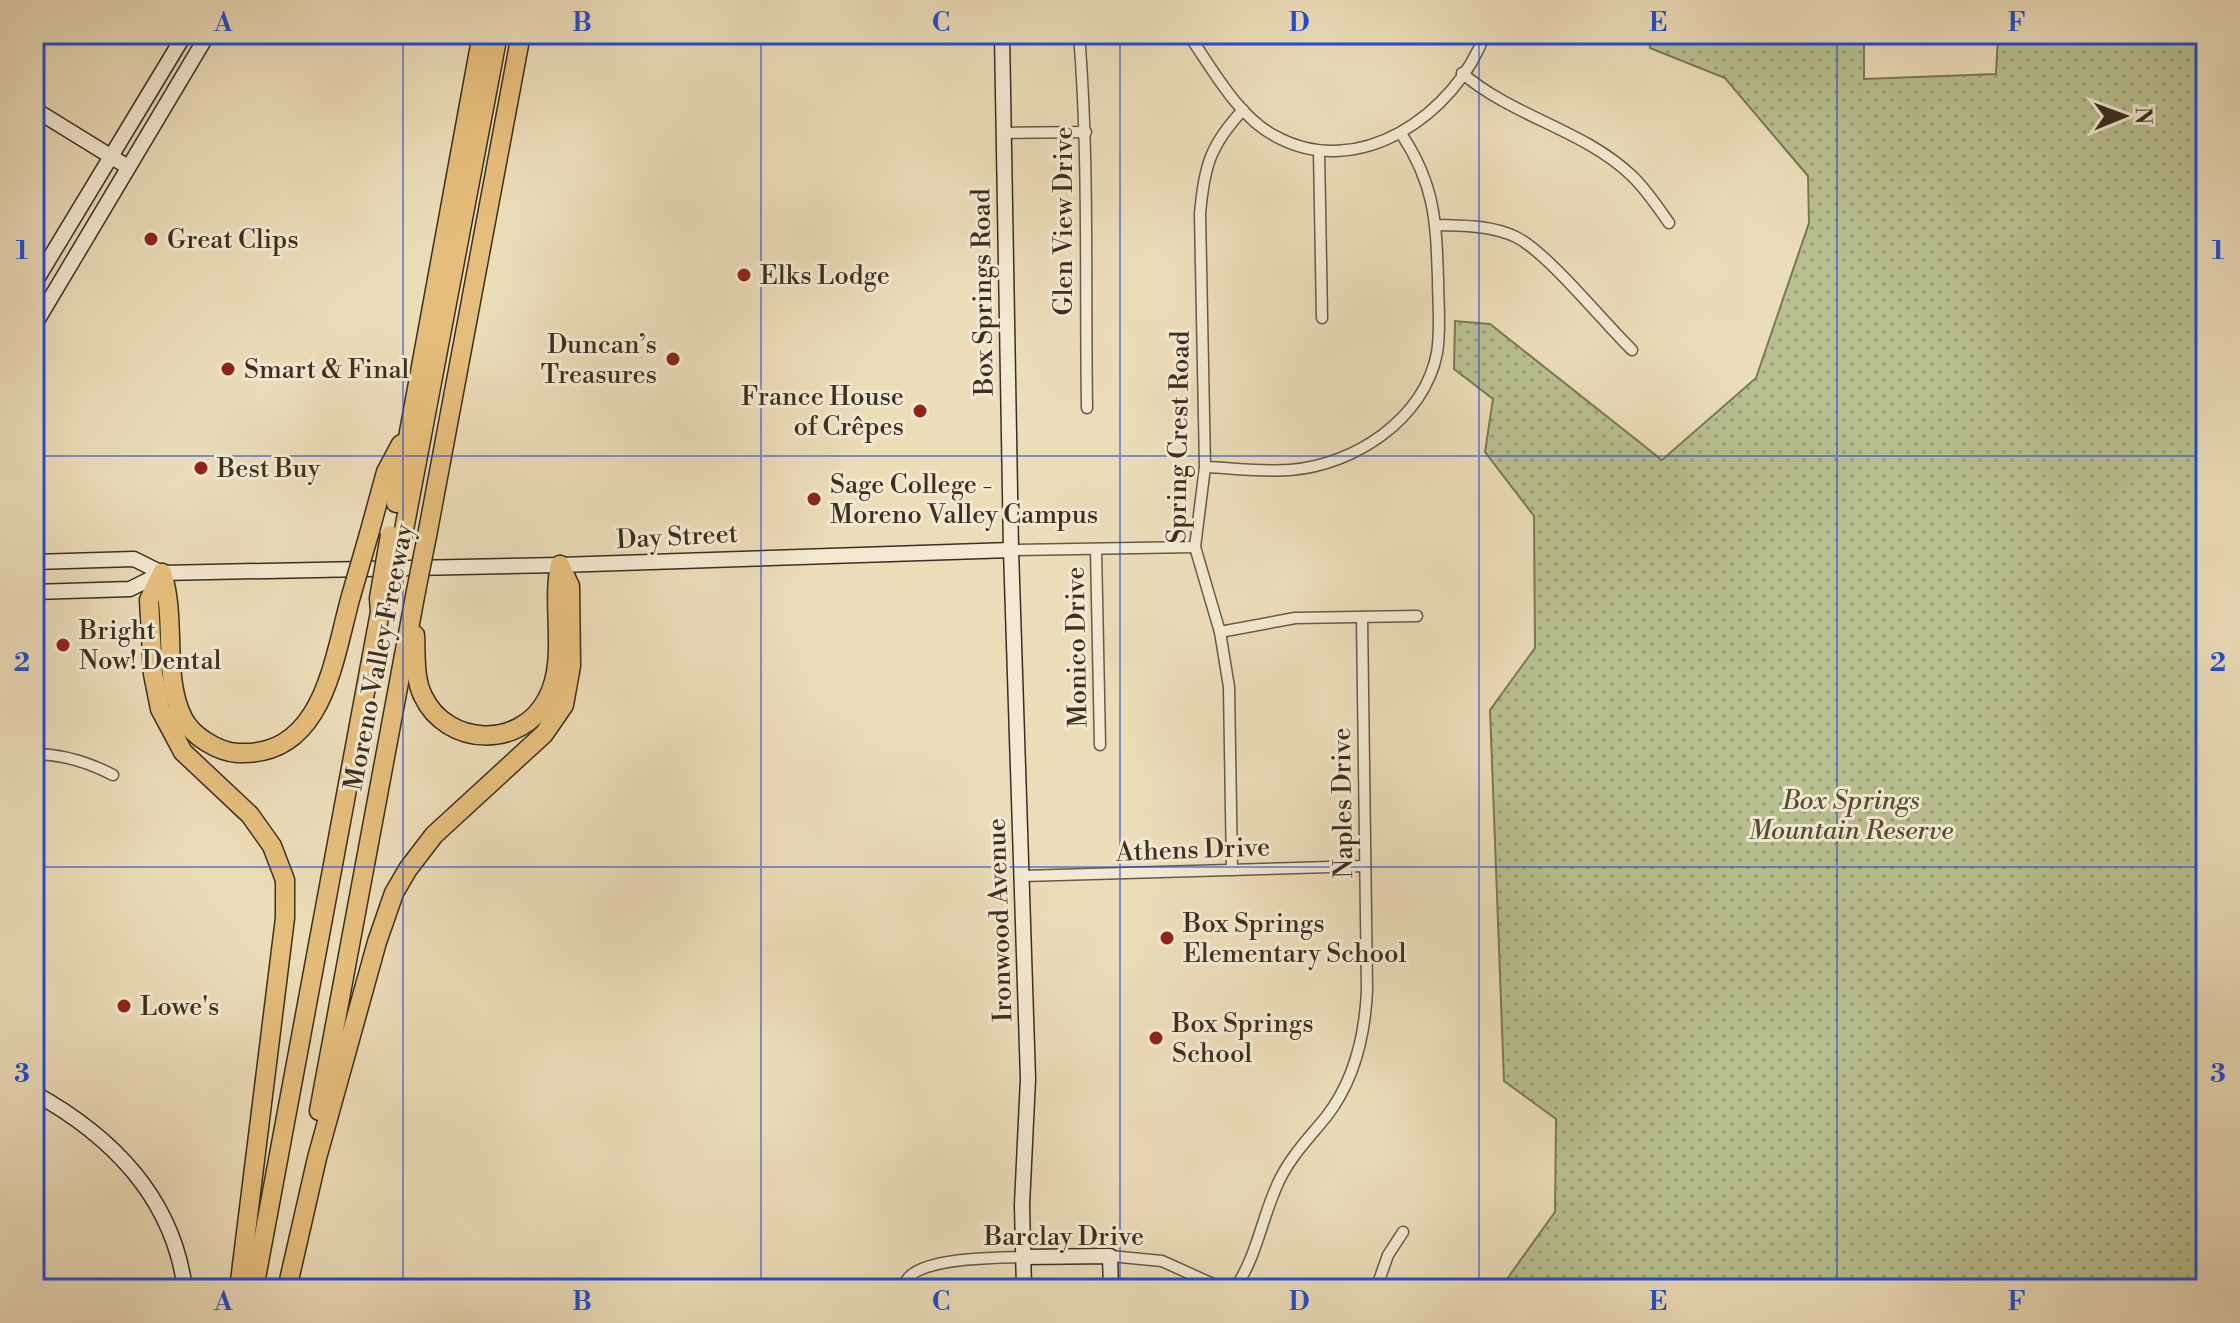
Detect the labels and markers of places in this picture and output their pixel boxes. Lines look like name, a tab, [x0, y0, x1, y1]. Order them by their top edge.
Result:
place label: Great Clips	[167, 224, 299, 256]
marker: Great Clips	[142, 230, 160, 248]
place label: Elks Lodge	[760, 260, 890, 292]
marker: Elks Lodge	[735, 266, 753, 284]
place label: Duncan’s Treasures	[541, 329, 657, 391]
marker: Duncan’s Treasures	[664, 350, 682, 368]
place label: Smart & Final	[244, 354, 410, 386]
marker: Smart & Final	[219, 360, 237, 378]
place label: France House of Crêpes	[741, 381, 904, 443]
marker: France House of Crêpes	[911, 402, 929, 420]
place label: Best Buy	[216, 453, 321, 485]
marker: Best Buy	[192, 459, 210, 477]
place label: Sage College - Moreno Valley Campus	[830, 469, 1098, 531]
marker: Sage College - Moreno Valley Campus	[805, 490, 823, 508]
place label: Bright Now! Dental	[78, 615, 222, 677]
marker: Bright Now! Dental	[54, 636, 72, 654]
place label: Box Springs Elementary School	[1182, 908, 1407, 970]
marker: Box Springs Elementary School	[1158, 929, 1176, 947]
place label: Lowe's	[140, 991, 219, 1023]
marker: Lowe's	[115, 997, 133, 1015]
place label: Box Springs School	[1171, 1008, 1314, 1070]
marker: Box Springs School	[1147, 1029, 1165, 1047]

